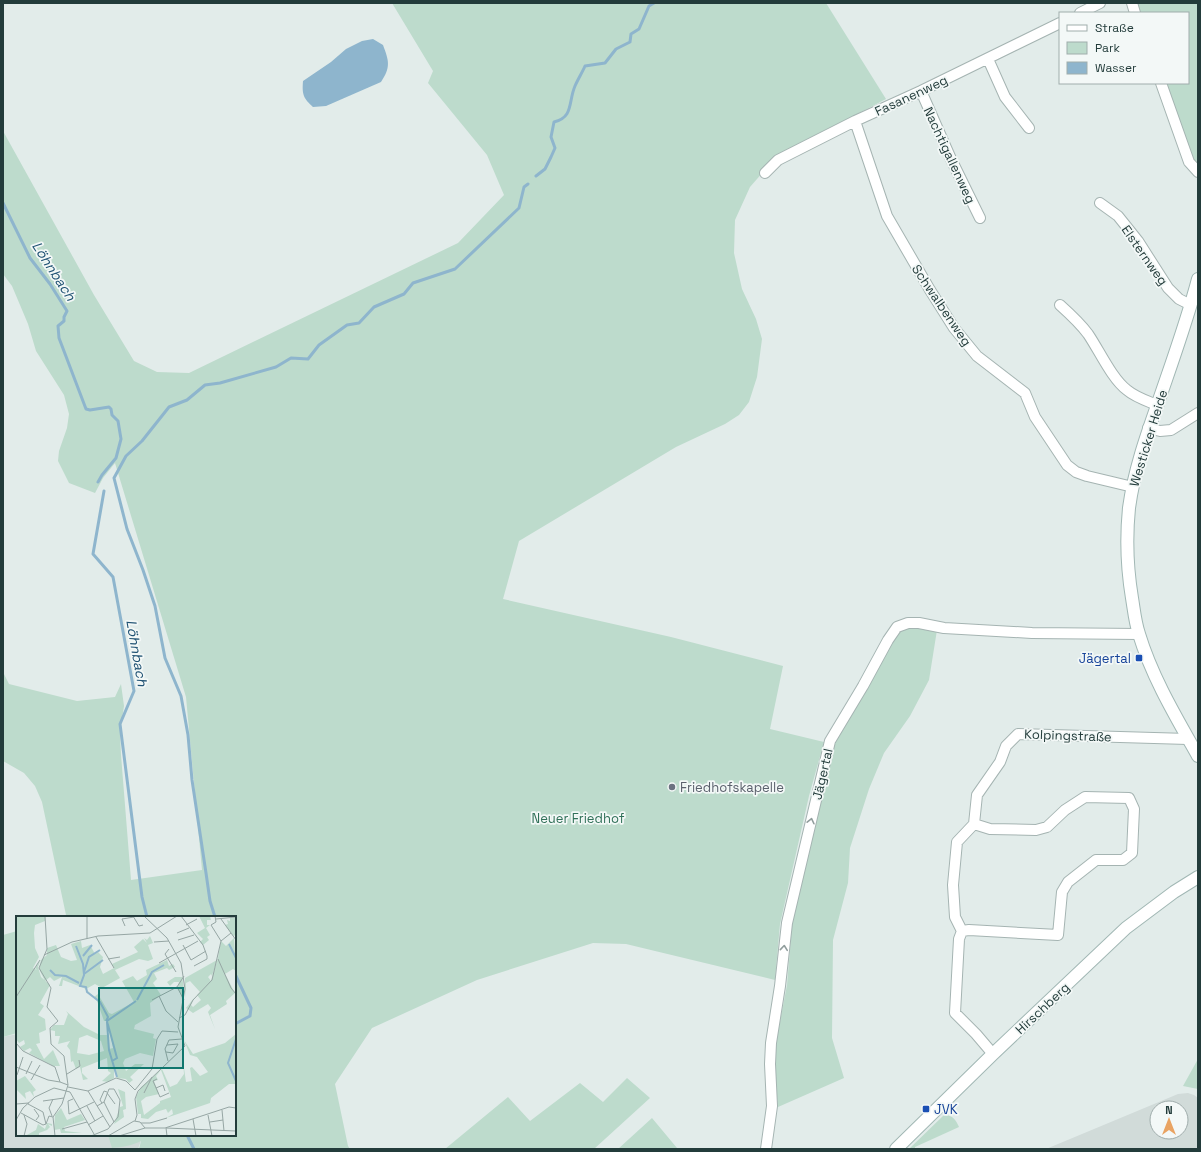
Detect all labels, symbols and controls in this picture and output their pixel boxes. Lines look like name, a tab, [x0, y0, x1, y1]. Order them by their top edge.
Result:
legend	[1059, 12, 1189, 84]
text: Straße	[1095, 20, 1134, 36]
text: Park	[1095, 40, 1120, 56]
text: Wasser	[1095, 60, 1137, 76]
street label: Fasanenweg	[872, 71, 950, 120]
street label: Nachtigallenweg	[920, 104, 979, 206]
street label: Elsternweg	[1118, 222, 1172, 289]
water label: Löhnbach	[28, 238, 80, 304]
street label: Schwalbenweg	[908, 261, 975, 349]
street label: Westicker Heide	[1126, 388, 1171, 489]
water label: Löhnbach	[122, 618, 152, 688]
place label: Jägertal	[1079, 650, 1131, 667]
marker: Jägertal	[1134, 653, 1144, 663]
street label: Kolpingstraße	[1024, 725, 1112, 746]
street label: Jägertal	[808, 747, 837, 801]
place label: Friedhofskapelle	[680, 779, 784, 796]
marker: Friedhofskapelle	[667, 782, 677, 792]
park label: Neuer Friedhof	[532, 810, 625, 827]
one-way arrow	[806, 817, 815, 824]
inset map	[16, 916, 236, 1136]
one-way arrow	[779, 945, 788, 951]
street label: Hirschberg	[1012, 979, 1073, 1038]
north arrow	[1149, 1100, 1189, 1140]
place label: JVK	[934, 1101, 958, 1118]
text: N	[1165, 1103, 1173, 1117]
marker: JVK	[921, 1104, 931, 1114]

